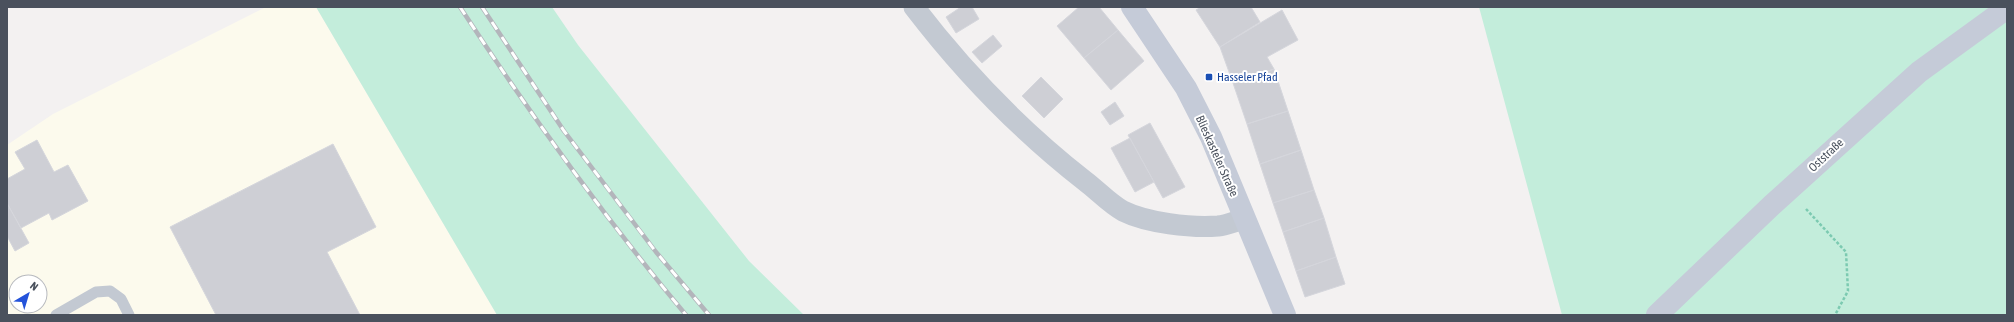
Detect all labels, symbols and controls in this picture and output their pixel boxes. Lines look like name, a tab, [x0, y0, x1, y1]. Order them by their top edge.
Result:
place label: Hasseler Pfad	[1217, 70, 1278, 84]
marker: Hasseler Pfad	[1204, 72, 1214, 82]
street label: Blieskasteler Straße	[1193, 113, 1241, 199]
street label: Oststraße	[1806, 135, 1846, 175]
north arrow	[8, 274, 48, 314]
text: N	[28, 279, 40, 293]

